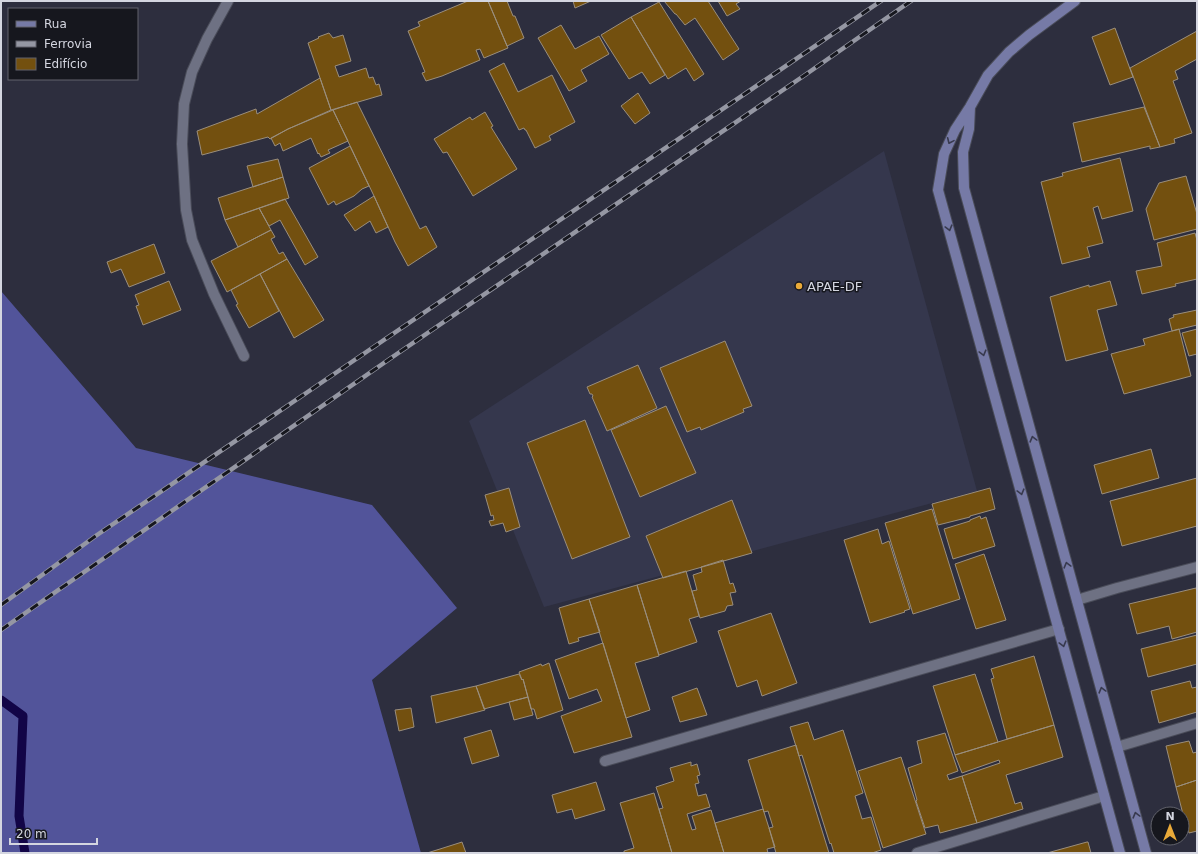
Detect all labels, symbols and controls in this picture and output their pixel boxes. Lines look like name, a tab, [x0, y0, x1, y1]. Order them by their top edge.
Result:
legend	[8, 8, 138, 80]
text: Rua	[44, 17, 67, 31]
text: Ferrovia	[44, 37, 92, 51]
text: Edifício	[44, 57, 87, 71]
one-way arrow	[947, 136, 955, 144]
one-way arrow	[944, 224, 952, 231]
place label: APAE-DF	[807, 279, 862, 294]
marker: APAE-DF	[794, 281, 804, 291]
one-way arrow	[978, 349, 987, 356]
one-way arrow	[1029, 436, 1038, 443]
one-way arrow	[1016, 488, 1025, 495]
one-way arrow	[1063, 561, 1072, 568]
one-way arrow	[1058, 641, 1066, 647]
one-way arrow	[1098, 687, 1106, 693]
north arrow	[1150, 806, 1190, 846]
text: N	[1165, 810, 1175, 823]
one-way arrow	[1132, 812, 1141, 819]
scale bar	[10, 820, 97, 846]
text: 20 m	[16, 827, 47, 841]

